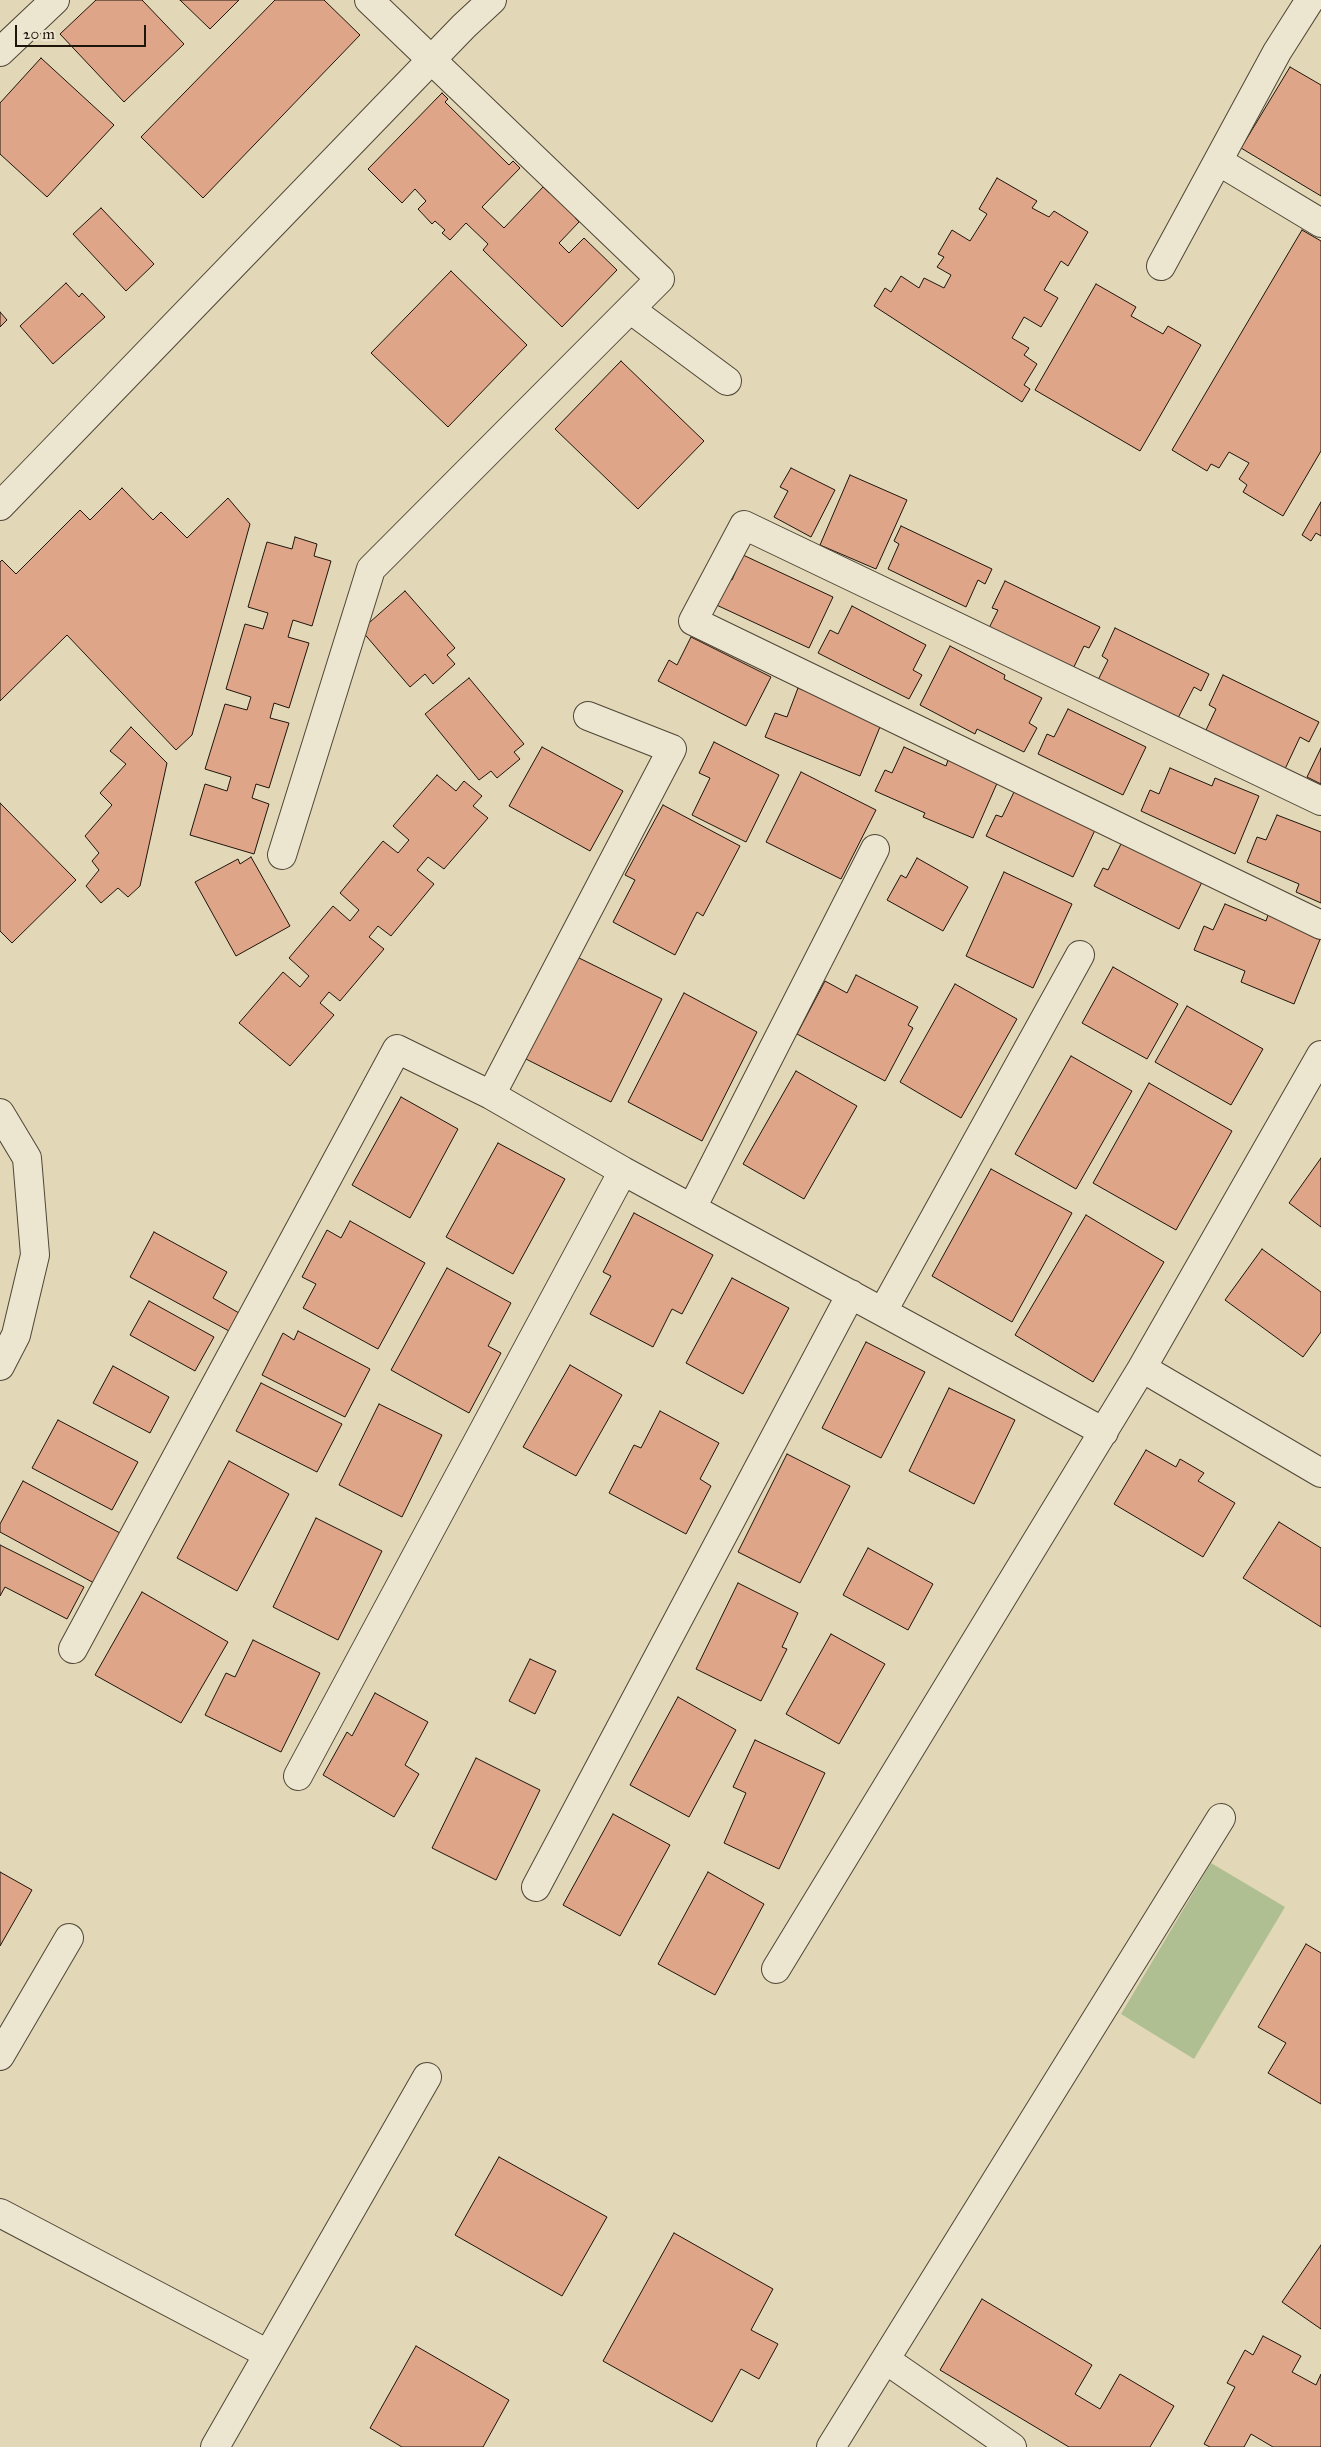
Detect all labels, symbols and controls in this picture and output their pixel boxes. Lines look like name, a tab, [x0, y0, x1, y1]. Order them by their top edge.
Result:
scale bar	[18, 15, 149, 47]
text: 20 m	[23, 25, 55, 43]

